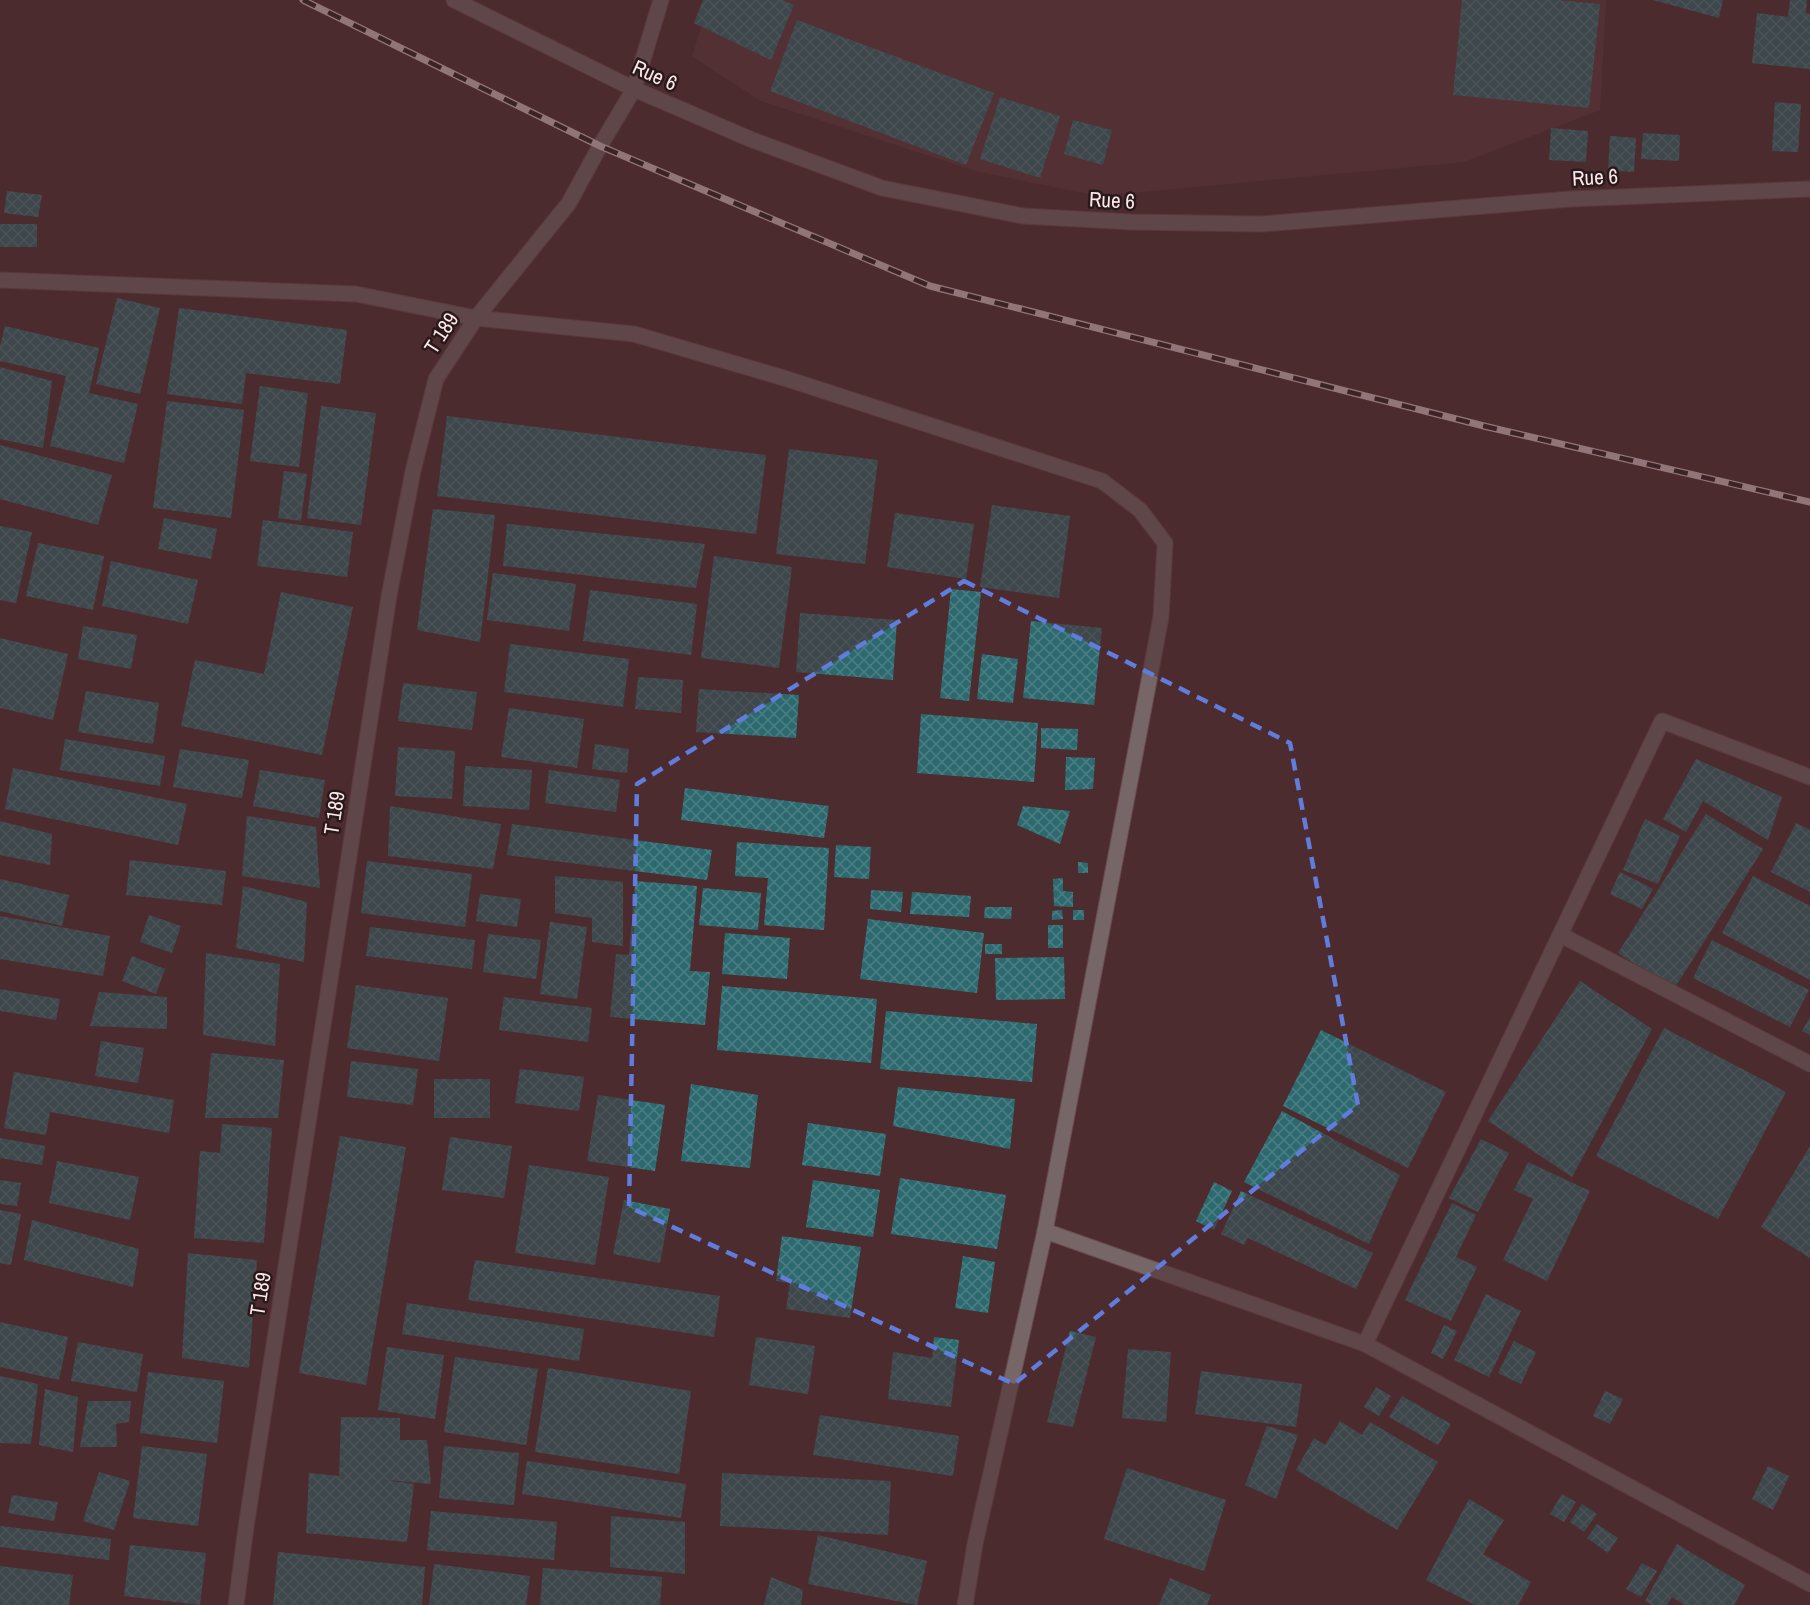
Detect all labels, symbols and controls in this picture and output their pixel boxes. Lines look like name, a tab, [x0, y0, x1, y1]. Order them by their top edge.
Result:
street label: Rue 6	[628, 52, 682, 98]
street label: Rue 6	[1571, 161, 1619, 193]
street label: Rue 6	[1088, 184, 1136, 216]
street label: T 189	[417, 307, 465, 359]
street label: T 189	[316, 789, 352, 837]
street label: T 189	[242, 1270, 278, 1318]

